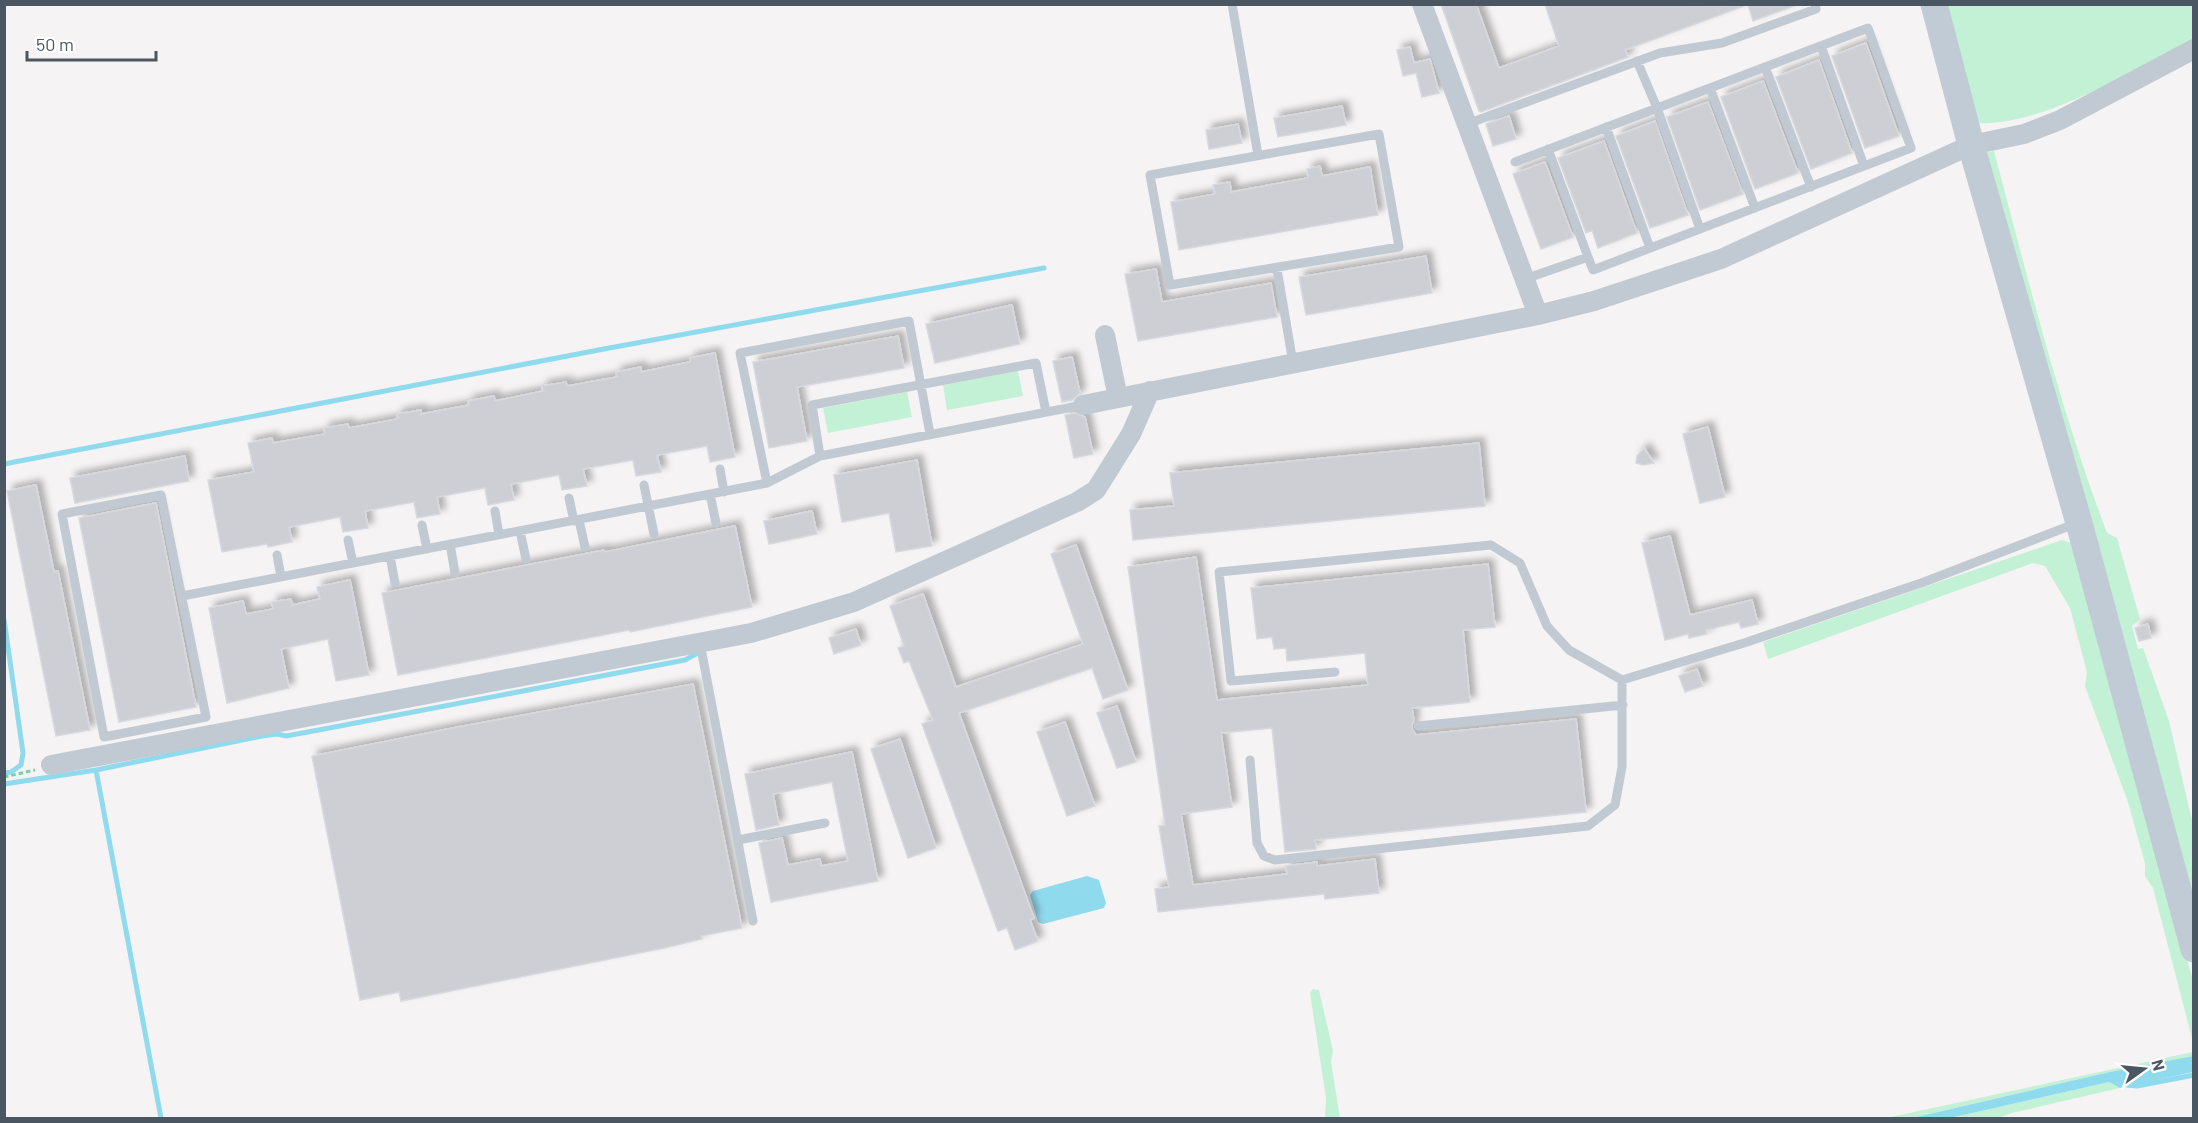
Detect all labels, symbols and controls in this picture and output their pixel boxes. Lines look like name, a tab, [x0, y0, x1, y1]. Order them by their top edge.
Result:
scale bar	[27, 24, 156, 62]
text: 50 m	[36, 33, 74, 55]
north arrow	[2114, 1039, 2174, 1099]
text: N	[2148, 1057, 2170, 1073]

